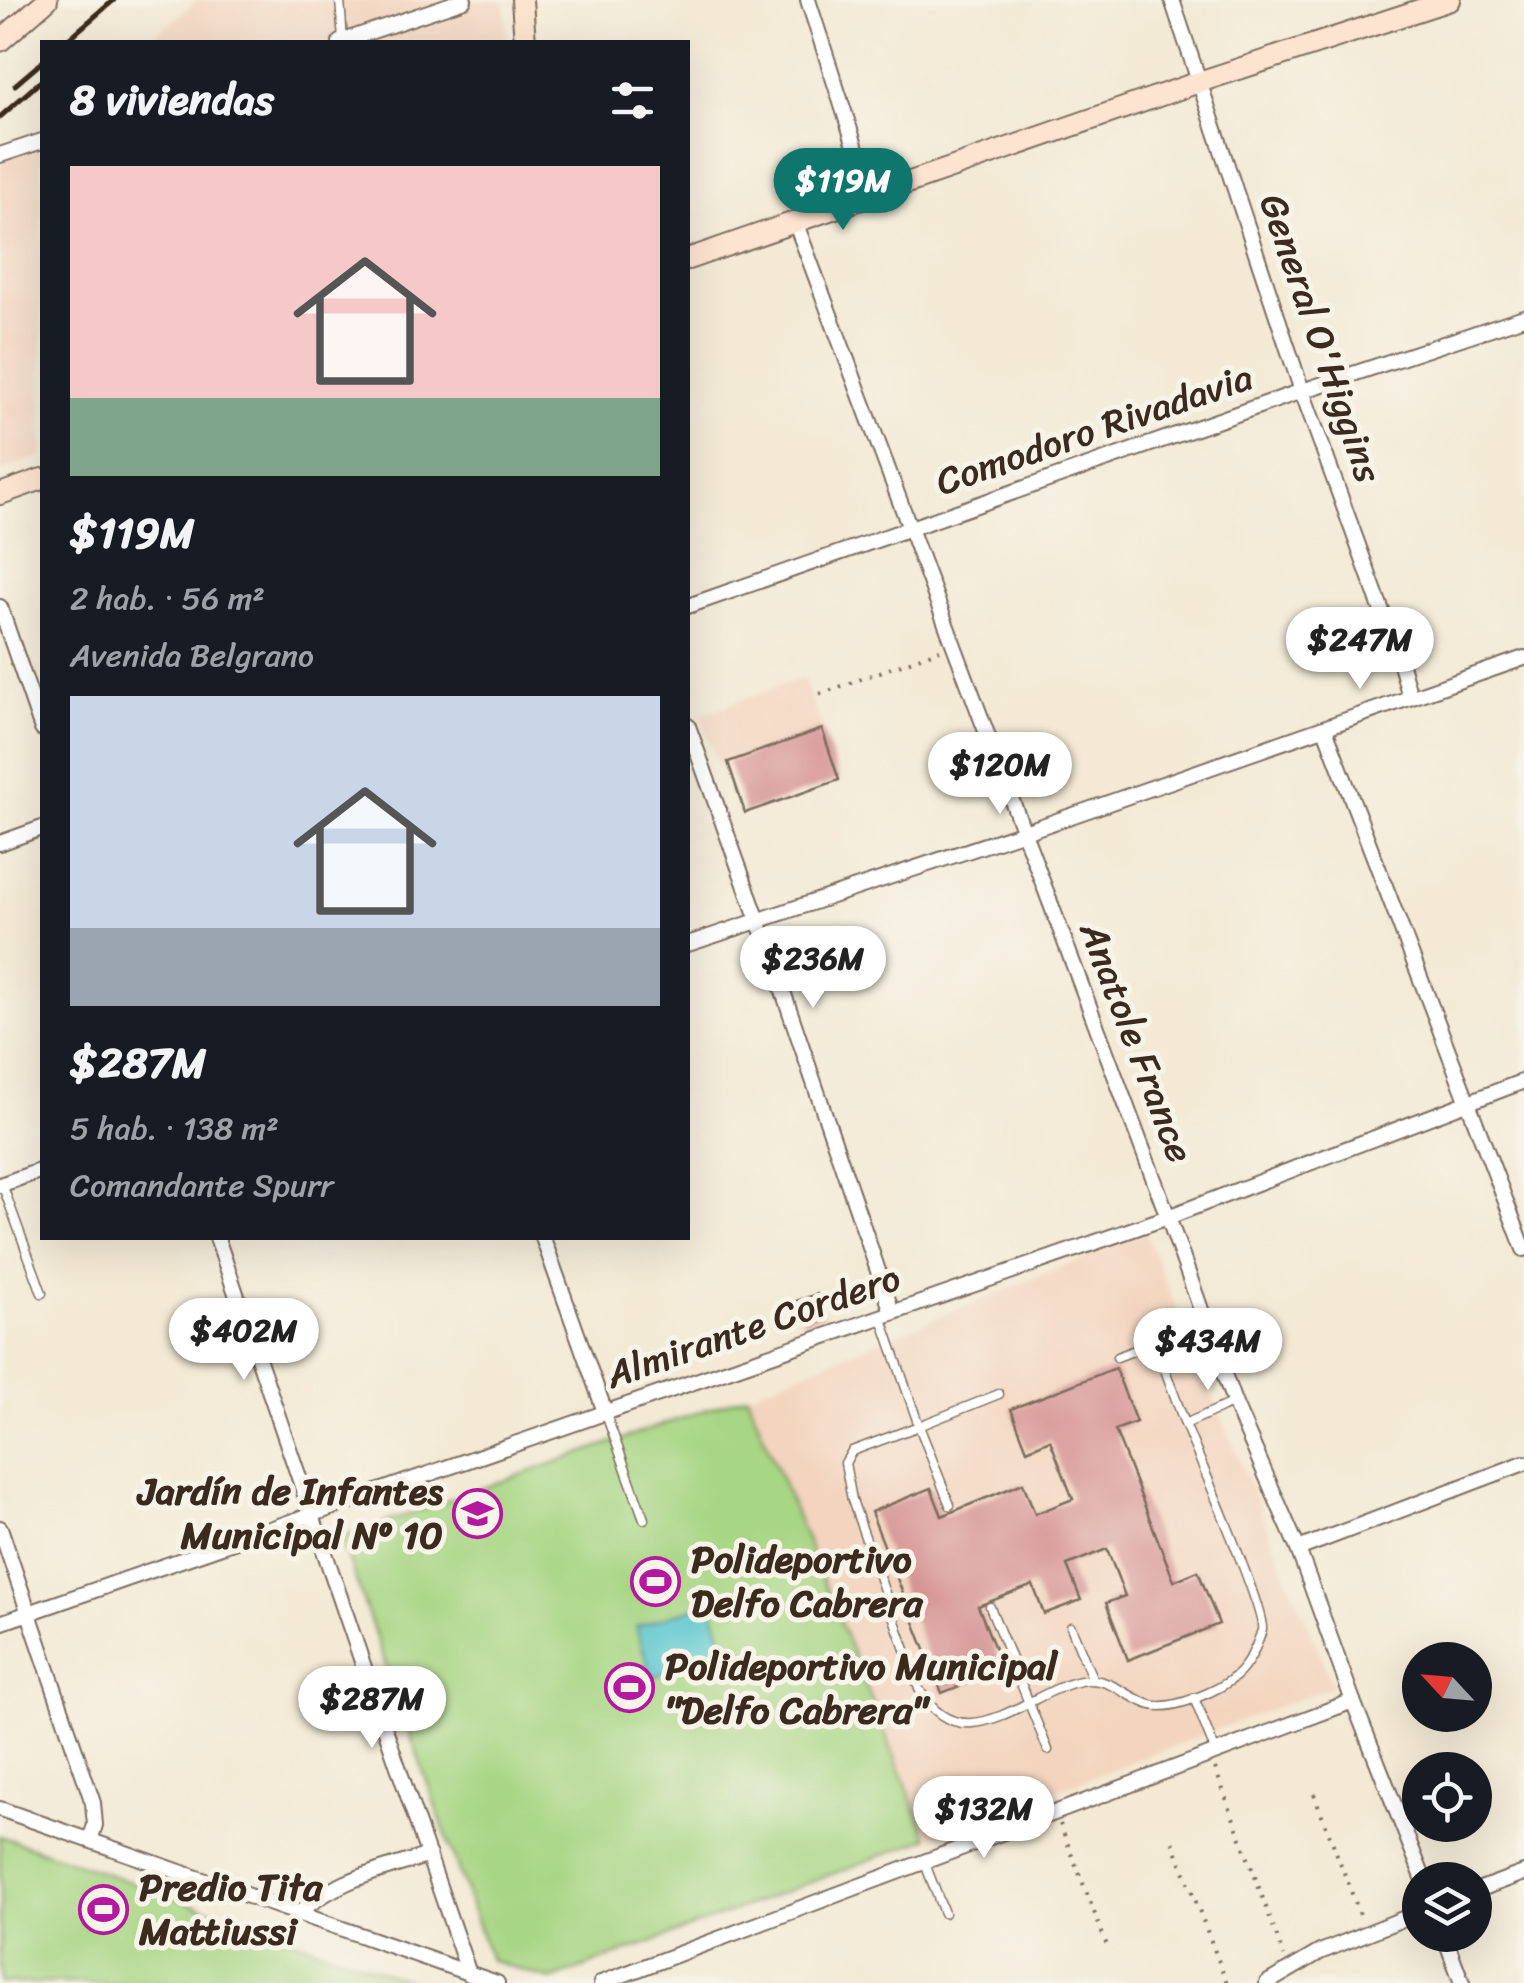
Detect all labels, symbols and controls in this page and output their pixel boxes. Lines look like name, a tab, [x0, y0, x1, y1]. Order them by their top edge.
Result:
text: 8 viviendas	[70, 63, 274, 137]
icon: filters	[605, 73, 660, 128]
pin: $119M	[773, 148, 913, 233]
text: $119M	[796, 152, 890, 209]
street label: General O'Higgins	[1240, 185, 1402, 492]
icon: home	[275, 231, 455, 411]
street label: Comodoro Rivadavia	[926, 344, 1262, 515]
text: $119M	[70, 496, 194, 570]
text: 2 hab. · 56 m²	[70, 570, 265, 627]
pin: $247M	[1290, 607, 1430, 692]
text: $247M	[1308, 611, 1412, 668]
text: Avenida Belgrano	[70, 627, 314, 684]
pin: $120M	[930, 732, 1070, 817]
text: $120M	[950, 736, 1050, 793]
icon: home	[275, 761, 455, 941]
street label: Anatole France	[1059, 911, 1213, 1173]
pin: $236M	[743, 926, 883, 1011]
text: $236M	[762, 930, 864, 987]
text: $287M	[70, 1026, 206, 1100]
text: 5 hab. · 138 m²	[70, 1100, 279, 1157]
text: Comandante Spurr	[70, 1157, 333, 1214]
street label: Almirante Cordero	[596, 1245, 910, 1409]
pin: $402M	[174, 1298, 314, 1383]
text: $402M	[191, 1302, 297, 1359]
pin: $434M	[1138, 1308, 1278, 1393]
text: $434M	[1155, 1312, 1261, 1369]
place label: Jardín de Infantes Municipal Nº 10	[136, 1458, 444, 1569]
school or university icon: Jardín de Infantes Municipal Nº 10	[452, 1487, 504, 1539]
place label: Polideportivo Delfo Cabrera	[691, 1526, 924, 1637]
sports icon: Polideportivo Delfo Cabrera	[630, 1555, 682, 1607]
place label: Polideportivo Municipal "Delfo Cabrera"	[665, 1633, 1059, 1744]
north arrow	[1402, 1642, 1492, 1732]
map controls	[1402, 1642, 1492, 1952]
sports icon: Polideportivo Municipal "Delfo Cabrera"	[604, 1662, 656, 1714]
pin: $287M	[302, 1666, 442, 1751]
text: $287M	[320, 1670, 424, 1727]
button: locate	[1402, 1752, 1492, 1842]
pin: $132M	[914, 1776, 1054, 1861]
text: $132M	[935, 1780, 1033, 1837]
place label: Predio Tita Mattiussi	[138, 1854, 323, 1965]
button: layers	[1402, 1862, 1492, 1952]
sports icon: Predio Tita Mattiussi	[78, 1883, 130, 1935]

